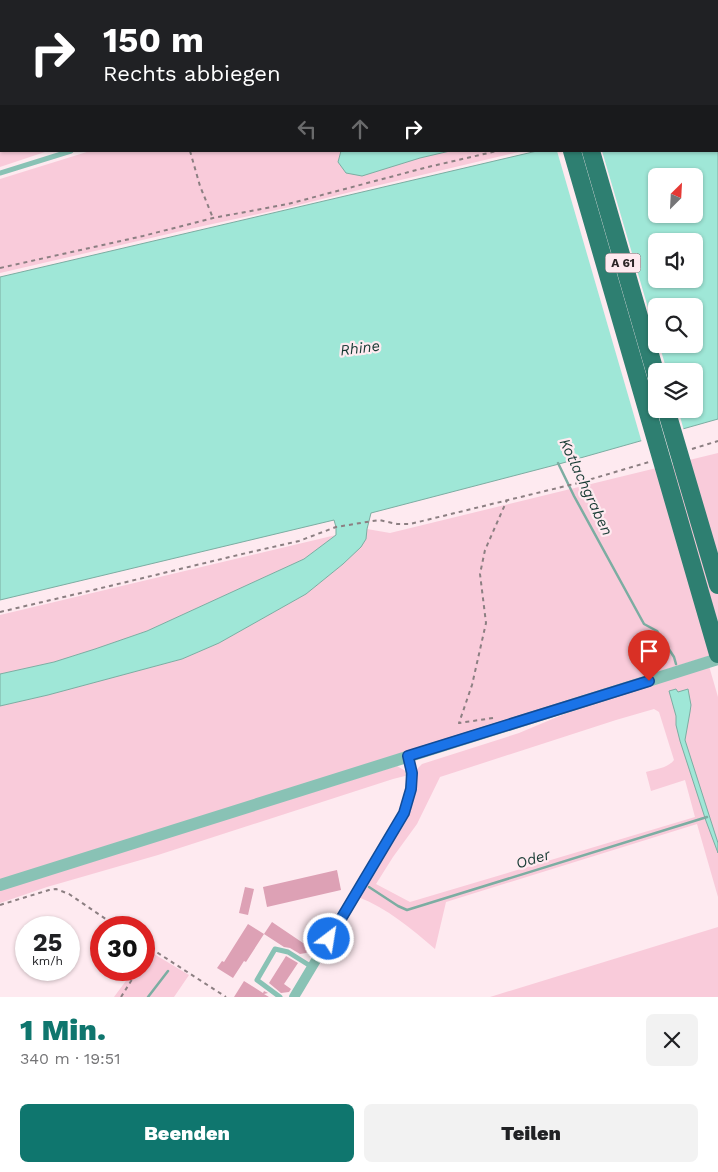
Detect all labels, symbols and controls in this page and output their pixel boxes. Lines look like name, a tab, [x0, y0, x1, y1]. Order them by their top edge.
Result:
text: 150 m	[103, 19, 204, 61]
icon: right	[20, 20, 85, 85]
text: Rechts abbiegen	[103, 61, 281, 86]
icon: left	[293, 115, 321, 143]
icon: ahead	[346, 115, 374, 143]
icon: right	[399, 115, 427, 143]
north arrow	[648, 168, 702, 222]
map controls	[648, 168, 703, 418]
button: sound	[648, 233, 703, 288]
road number: A 61	[606, 254, 640, 272]
button: search	[648, 298, 703, 353]
water label: Rhine	[339, 337, 381, 359]
button: layers	[648, 363, 703, 418]
water label: Kotlachgraben	[556, 436, 616, 538]
pin	[628, 630, 670, 681]
icon: arrive	[635, 637, 663, 665]
water label: Oder	[514, 845, 553, 873]
position arrow	[302, 912, 354, 964]
speed limit sign: 30	[90, 916, 155, 981]
text: 25	[33, 928, 62, 957]
text: km/h	[32, 954, 63, 968]
text: 1 Min.	[20, 1012, 106, 1047]
button: close	[646, 1014, 698, 1066]
text: 340 m · 19:51	[20, 1049, 120, 1068]
button: Beenden	[20, 1104, 354, 1162]
button: Teilen	[364, 1104, 698, 1162]

